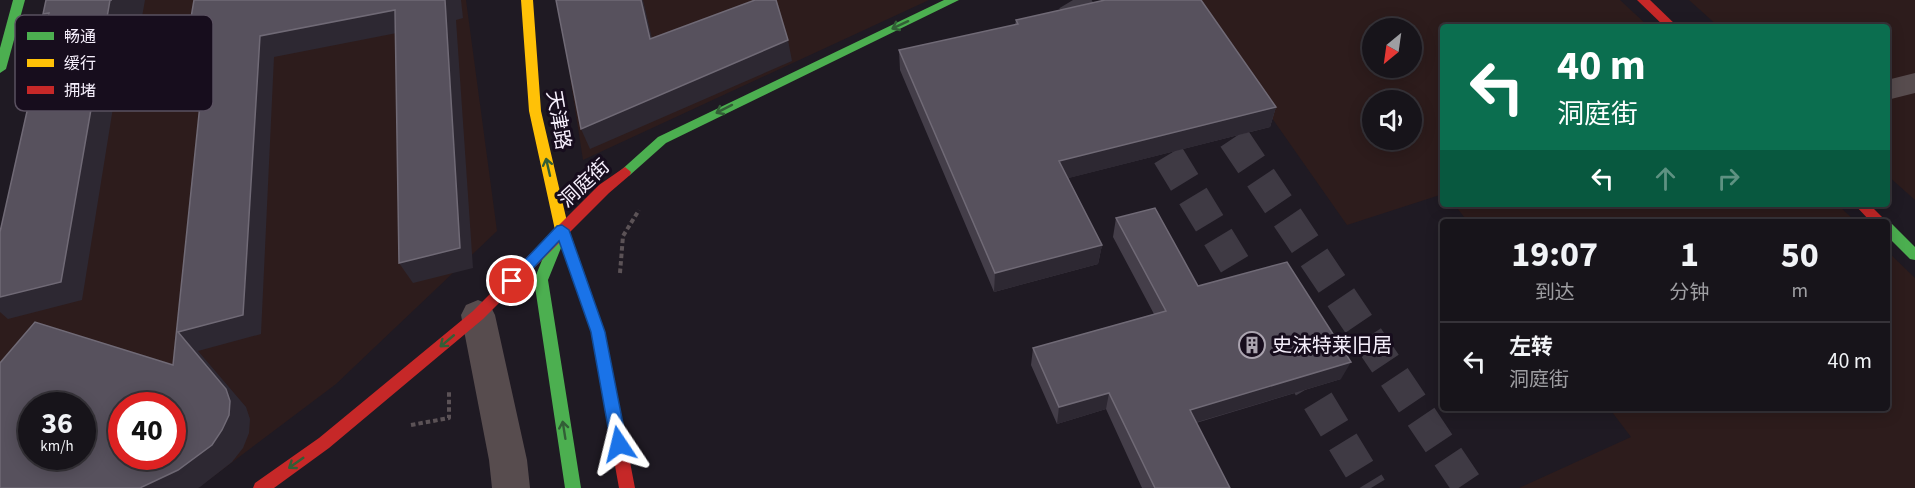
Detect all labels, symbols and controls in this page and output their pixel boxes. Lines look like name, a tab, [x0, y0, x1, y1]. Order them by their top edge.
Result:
legend	[15, 15, 213, 111]
north arrow	[1362, 18, 1422, 78]
map controls	[1362, 18, 1422, 150]
one-way arrow	[891, 20, 909, 31]
text: 畅通	[64, 26, 96, 48]
text: 40 m	[1557, 36, 1646, 96]
icon: left	[1458, 48, 1536, 126]
text: 缓行	[64, 53, 96, 75]
text: 拥堵	[64, 80, 96, 102]
street label: 天津路	[539, 88, 577, 152]
button: sound	[1362, 90, 1422, 150]
text: 洞庭街	[1557, 95, 1638, 134]
one-way arrow	[715, 104, 733, 115]
street label: 洞庭街	[553, 153, 616, 214]
one-way arrow	[541, 158, 553, 177]
icon: left	[1586, 162, 1619, 195]
icon: ahead	[1649, 162, 1682, 195]
icon: right	[1712, 162, 1745, 195]
text: 19:07	[1511, 229, 1598, 280]
text: 1	[1680, 229, 1699, 280]
text: 50	[1781, 230, 1819, 281]
pin	[486, 255, 537, 306]
icon: arrive	[495, 264, 528, 297]
text: m	[1791, 277, 1808, 305]
text: 到达	[1535, 279, 1575, 307]
text: 分钟	[1669, 279, 1709, 307]
building icon: 史沫特莱旧居	[1237, 330, 1267, 360]
text: 左转	[1509, 331, 1553, 363]
place label: 史沫特莱旧居	[1272, 332, 1392, 360]
one-way arrow	[440, 334, 456, 347]
icon: left	[1458, 345, 1491, 378]
text: 40 m	[1827, 345, 1872, 377]
text: 洞庭街	[1509, 366, 1569, 394]
speed limit sign: 40	[108, 392, 186, 470]
text: 36	[41, 402, 73, 445]
position arrow	[587, 412, 651, 476]
one-way arrow	[558, 421, 569, 441]
text: km/h	[40, 436, 74, 457]
one-way arrow	[288, 457, 304, 469]

